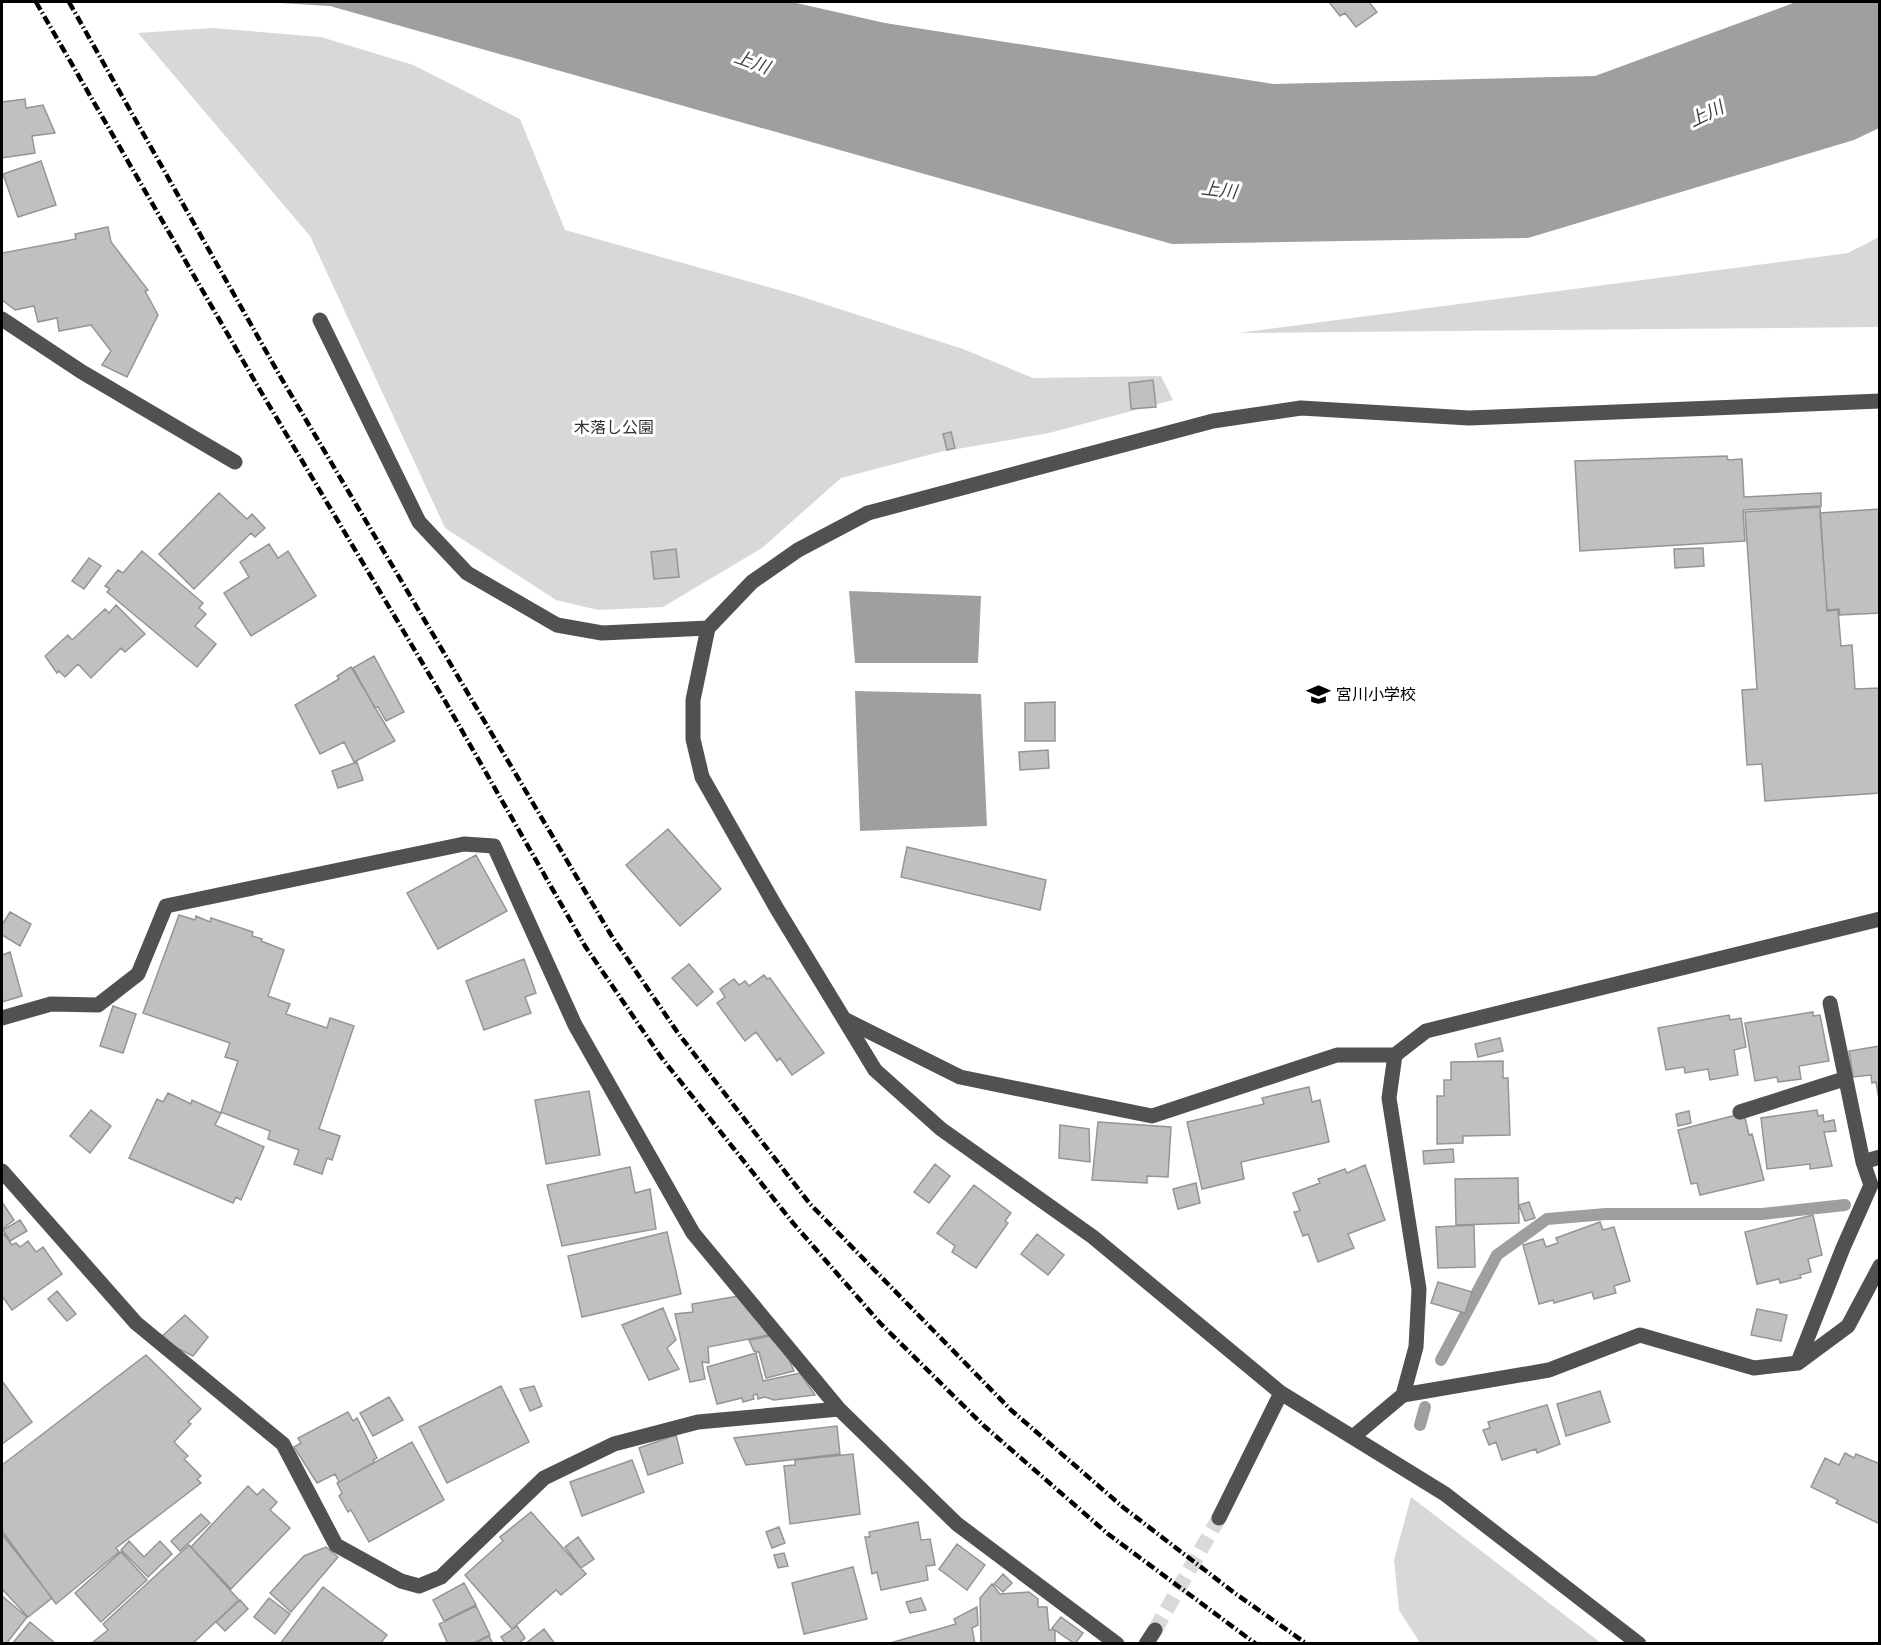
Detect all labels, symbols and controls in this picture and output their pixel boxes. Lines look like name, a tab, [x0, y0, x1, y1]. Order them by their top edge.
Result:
water label: 上川	[732, 45, 775, 78]
water label: 上川	[1685, 94, 1728, 131]
water label: 上川	[1200, 176, 1240, 202]
park label: 木落し公園	[574, 417, 654, 436]
school or university icon: 宮川小学校	[1305, 681, 1331, 707]
place label: 宮川小学校	[1336, 684, 1416, 703]

